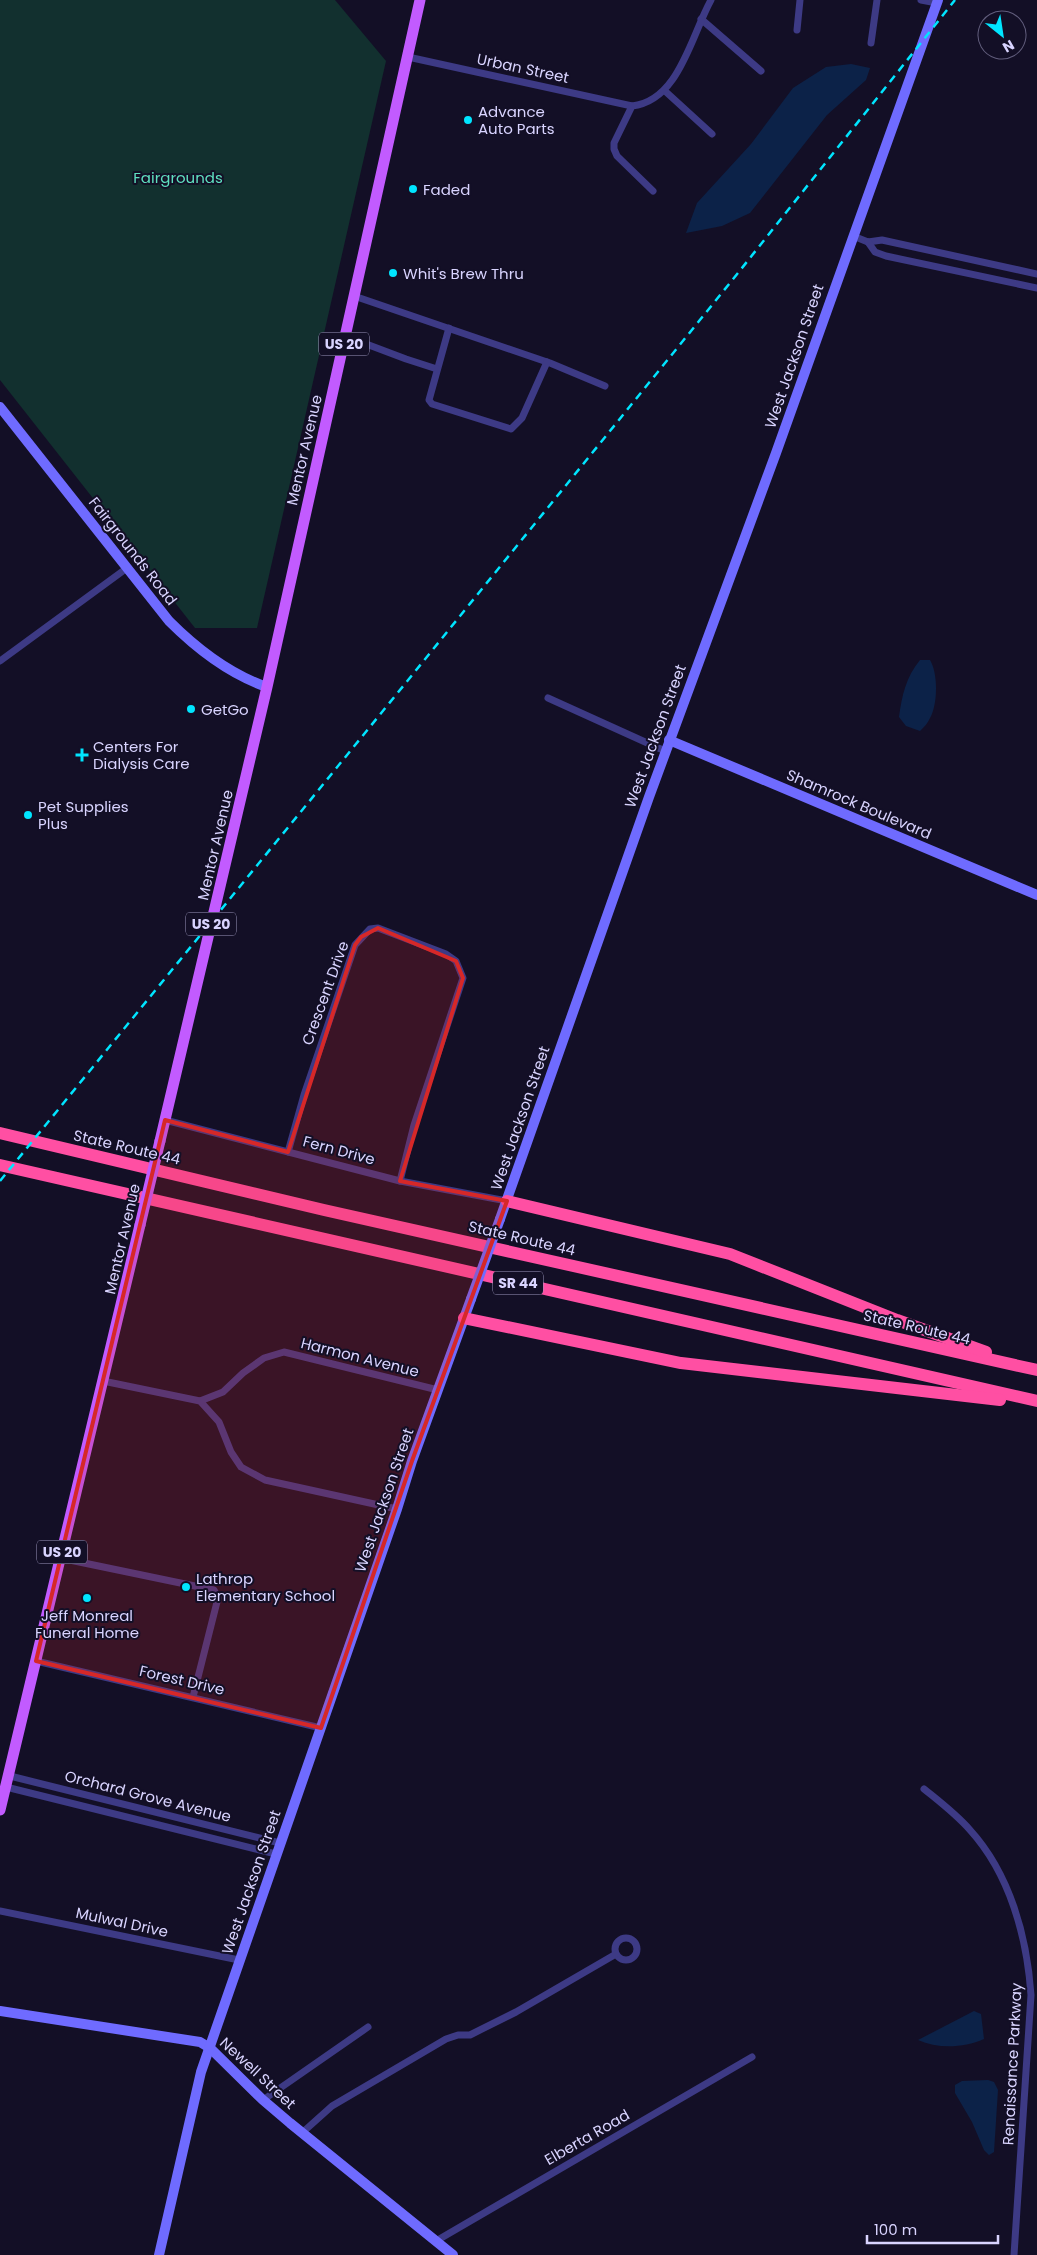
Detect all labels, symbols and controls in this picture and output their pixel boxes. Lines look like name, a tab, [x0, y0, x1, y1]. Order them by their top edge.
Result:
north arrow	[977, 10, 1027, 60]
text: N	[999, 35, 1018, 58]
street label: Urban Street	[475, 48, 571, 88]
place label: Advance Auto Parts	[478, 101, 555, 139]
marker: Advance Auto Parts	[462, 114, 474, 126]
park label: Fairgrounds	[133, 167, 223, 188]
place label: Faded	[423, 179, 470, 200]
marker: Faded	[407, 183, 419, 195]
place label: Whit's Brew Thru	[403, 263, 524, 284]
marker: Whit's Brew Thru	[387, 267, 399, 279]
street label: West Jackson Street	[759, 281, 829, 431]
road number: US 20	[319, 332, 369, 356]
street label: Mentor Avenue	[281, 393, 327, 507]
street label: Fairgrounds Road	[84, 492, 182, 610]
street label: West Jackson Street	[619, 661, 691, 811]
place label: GetGo	[201, 699, 249, 720]
marker: GetGo	[185, 703, 197, 715]
place label: Centers For Dialysis Care	[93, 736, 190, 774]
marker: Centers For Dialysis Care	[75, 748, 89, 762]
street label: Shamrock Boulevard	[783, 764, 935, 844]
street label: Mentor Avenue	[192, 788, 238, 902]
place label: Pet Supplies Plus	[38, 796, 129, 834]
marker: Pet Supplies Plus	[22, 809, 34, 821]
road number: US 20	[186, 912, 236, 936]
street label: Crescent Drive	[296, 938, 354, 1048]
street label: West Jackson Street	[485, 1043, 555, 1193]
street label: State Route 44	[71, 1124, 183, 1170]
street label: Fern Drive	[301, 1130, 377, 1170]
street label: Mentor Avenue	[99, 1182, 145, 1296]
street label: State Route 44	[466, 1215, 578, 1261]
road number: SR 44	[493, 1272, 543, 1295]
street label: State Route 44	[861, 1304, 973, 1350]
street label: Harmon Avenue	[299, 1332, 421, 1382]
street label: West Jackson Street	[349, 1425, 419, 1575]
road number: US 20	[37, 1540, 87, 1564]
place label: Lathrop Elementary School	[196, 1568, 335, 1606]
marker: Lathrop Elementary School	[180, 1581, 192, 1593]
marker: Jeff Monreal Funeral Home	[81, 1592, 93, 1604]
place label: Jeff Monreal Funeral Home	[35, 1605, 139, 1643]
street label: Forest Drive	[137, 1660, 227, 1700]
street label: Orchard Grove Avenue	[63, 1765, 233, 1827]
street label: West Jackson Street	[216, 1807, 286, 1957]
street label: Mulwal Drive	[74, 1902, 170, 1942]
street label: Renaissance Parkway	[997, 1982, 1027, 2146]
street label: Newell Street	[215, 2032, 301, 2114]
street label: Elberta Road	[541, 2104, 633, 2170]
scale bar	[867, 2212, 998, 2244]
text: 100 m	[874, 2219, 917, 2240]

